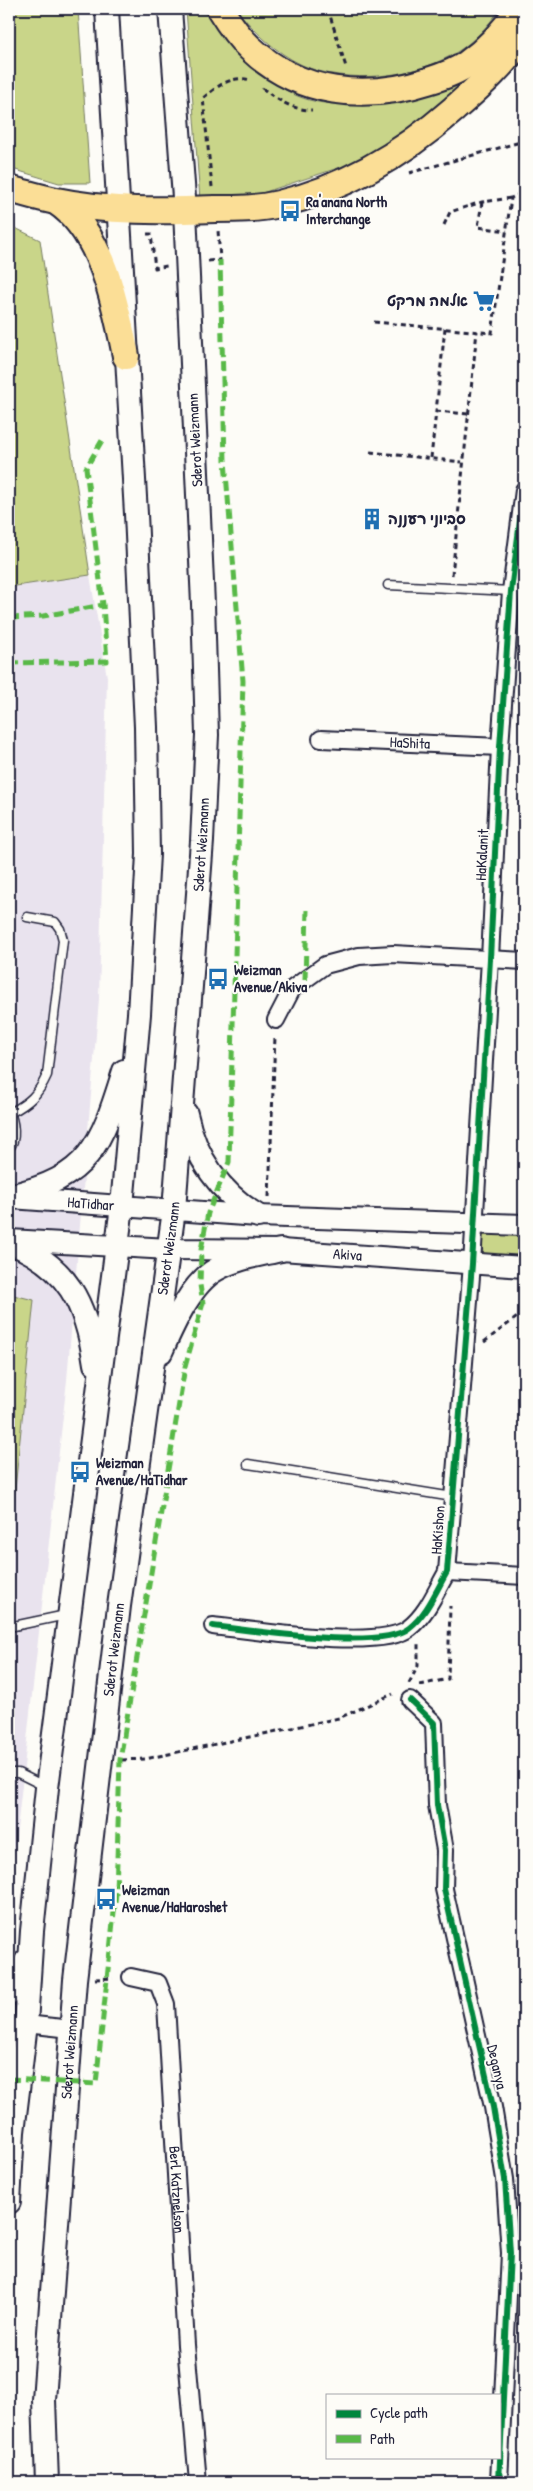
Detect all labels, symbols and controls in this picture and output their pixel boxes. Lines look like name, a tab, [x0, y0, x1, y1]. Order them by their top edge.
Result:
place label: Ra'anana North Interchange	[306, 191, 388, 230]
bus stop icon: Ra'anana North Interchange	[277, 198, 303, 224]
supermarket icon: אלמה מרקט	[471, 288, 497, 314]
place label: אלמה מרקט	[387, 290, 468, 311]
street label: Sderot Weizmann	[182, 392, 207, 487]
building icon: סביוני רעננה	[359, 506, 385, 532]
place label: סביוני רעננה	[388, 508, 466, 529]
street label: HaShita	[389, 731, 431, 754]
street label: Sderot Weizmann	[187, 797, 214, 892]
street label: HaKalanit	[470, 828, 493, 881]
place label: Weizman Avenue/Akiva	[234, 959, 307, 997]
bus stop icon: Weizman Avenue/Akiva	[205, 966, 231, 992]
street label: HaTidhar	[67, 1191, 115, 1216]
street label: Sderot Weizmann	[151, 1201, 185, 1296]
street label: Akiva	[332, 1243, 363, 1266]
place label: Weizman Avenue/HaTidhar	[96, 1452, 188, 1490]
bus stop icon: Weizman Avenue/HaTidhar	[67, 1459, 93, 1485]
street label: HaKishon	[425, 1505, 450, 1555]
street label: Sderot Weizmann	[97, 1601, 129, 1697]
place label: Weizman Avenue/HaHaroshet	[122, 1879, 228, 1917]
bus stop icon: Weizman Avenue/HaHaroshet	[93, 1886, 119, 1912]
street label: Sderot Weizmann	[55, 2004, 83, 2100]
street label: Deganya	[482, 2043, 513, 2091]
street label: Berl Katznelson	[164, 2145, 190, 2234]
legend	[326, 2394, 500, 2458]
text: Cycle path	[370, 2402, 428, 2423]
text: Path	[370, 2428, 395, 2449]

